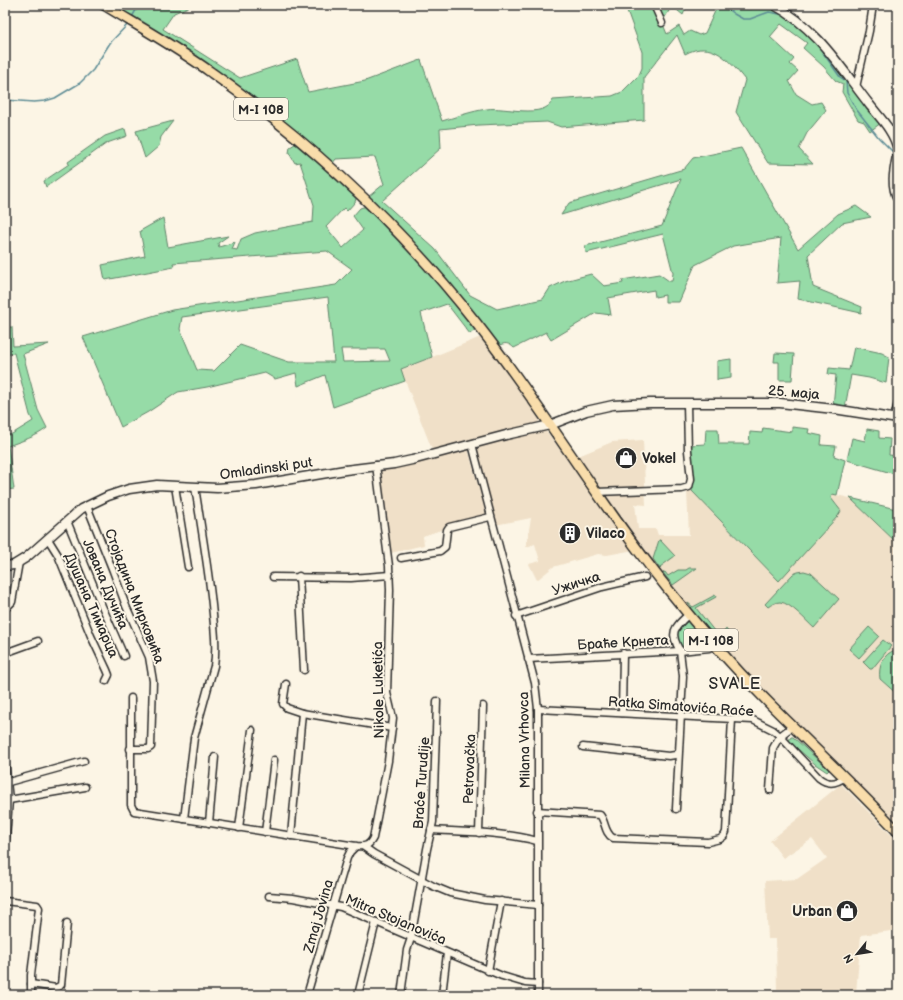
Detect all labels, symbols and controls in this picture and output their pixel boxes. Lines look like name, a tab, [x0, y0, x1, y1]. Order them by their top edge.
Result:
road number: M-I 108	[234, 98, 288, 120]
street label: 25. маја	[767, 382, 821, 403]
shop icon: Vokel	[613, 445, 639, 471]
place label: Vokel	[642, 450, 676, 467]
street label: Omladinski put	[219, 453, 314, 483]
building icon: Vilaco	[557, 520, 583, 546]
place label: Vilaco	[586, 525, 625, 542]
street label: Стојадина Мирковића	[101, 526, 168, 667]
street label: Јована Дучића	[79, 537, 132, 632]
street label: Душана Тимарца	[61, 550, 123, 661]
street label: Ужичка	[550, 568, 603, 599]
road number: M-I 108	[684, 629, 738, 651]
street label: Браће Крнета	[577, 632, 670, 653]
street label: Nikole Luketića	[369, 641, 388, 739]
district label: SVALE	[709, 675, 761, 694]
street label: Milana Vrhovca	[515, 691, 534, 789]
street label: Ratka Simatovića Raće	[607, 693, 754, 720]
street label: Petrovačka	[460, 734, 479, 804]
street label: Braće Turudije	[410, 736, 433, 830]
street label: Zmaj Jovina	[300, 878, 337, 956]
street label: Mitra Stojanovića	[343, 890, 449, 948]
shop icon: Urban	[834, 898, 860, 924]
place label: Urban	[792, 903, 832, 920]
north arrow	[837, 934, 877, 974]
text: N	[841, 952, 856, 966]

